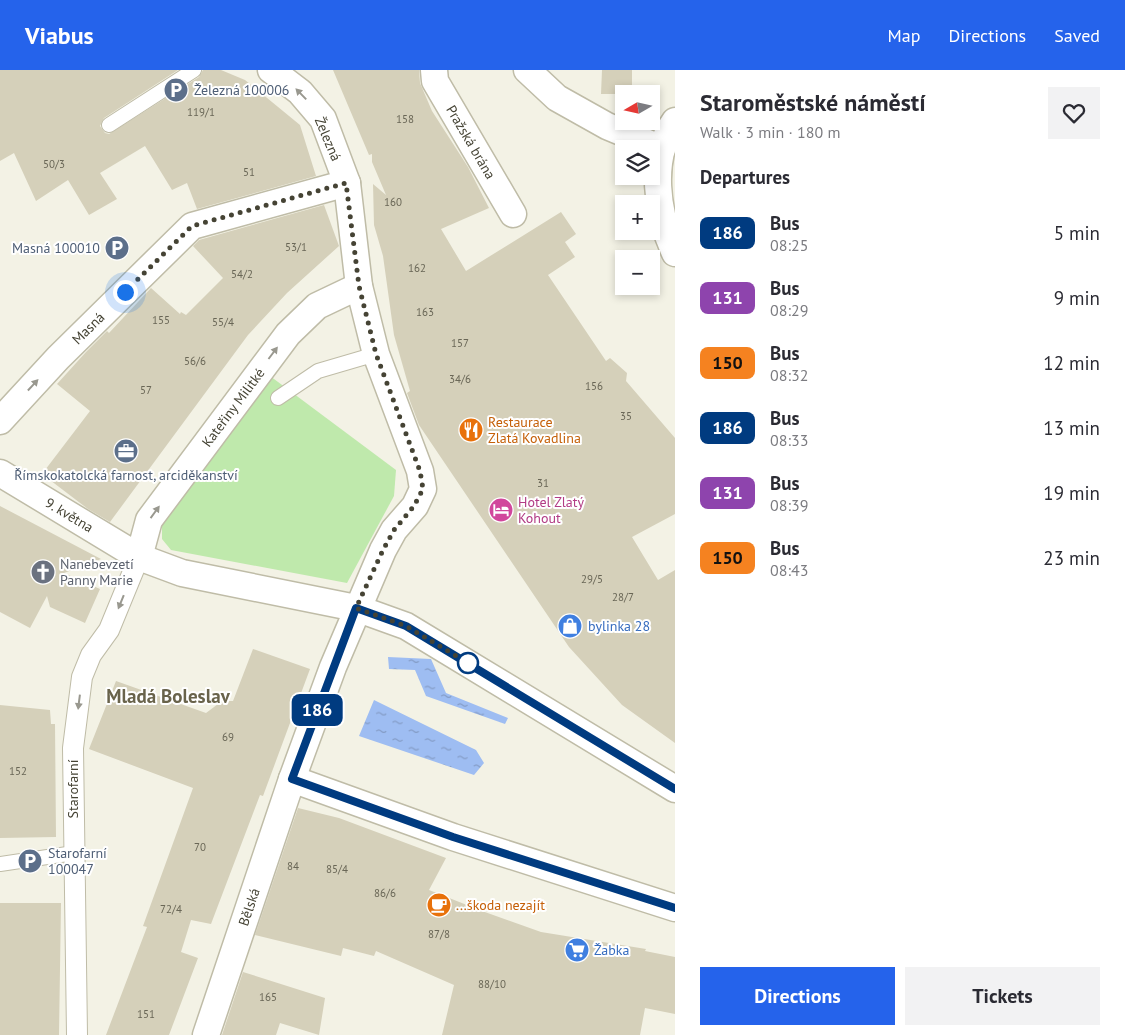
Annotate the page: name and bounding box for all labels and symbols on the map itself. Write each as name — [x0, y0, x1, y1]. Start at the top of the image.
parking icon: Železná 100006 — [163, 77, 189, 103]
place label: Železná 100006 — [194, 81, 289, 99]
north arrow — [615, 85, 660, 130]
one-way arrow — [295, 88, 307, 100]
street label: Pražská brána — [442, 102, 500, 182]
house number: 119/1 — [187, 105, 215, 119]
house number: 158 — [396, 112, 414, 126]
street label: Železná — [311, 114, 345, 164]
house number: 50/3 — [43, 157, 65, 171]
house number: 51 — [243, 165, 255, 179]
house number: 160 — [384, 195, 402, 209]
parking icon: Masná 100010 — [104, 235, 130, 261]
place label: Masná 100010 — [12, 239, 100, 257]
house number: 53/1 — [285, 240, 307, 254]
house number: 162 — [408, 261, 426, 275]
house number: 54/2 — [231, 267, 253, 281]
your location — [113, 280, 138, 305]
house number: 163 — [416, 305, 434, 319]
street label: Masná — [68, 308, 108, 348]
house number: 155 — [152, 313, 170, 327]
house number: 55/4 — [212, 315, 234, 329]
house number: 157 — [451, 336, 469, 350]
one-way arrow — [268, 346, 278, 360]
house number: 56/6 — [184, 354, 206, 368]
street label: Kateřiny Militké — [198, 364, 269, 450]
house number: 34/6 — [449, 372, 471, 386]
one-way arrow — [27, 379, 39, 391]
house number: 156 — [585, 379, 603, 393]
house number: 57 — [140, 383, 152, 397]
house number: 35 — [620, 409, 632, 423]
place label: Restaurace Zlatá Kovadlina — [488, 413, 581, 447]
restaurant icon: Restaurace Zlatá Kovadlina — [458, 417, 484, 443]
office icon: Římskokatolcká farnost, arciděkanství — [113, 438, 139, 464]
place label: Římskokatolcká farnost, arciděkanství — [14, 466, 238, 484]
house number: 31 — [537, 476, 549, 490]
street label: 9. května — [42, 493, 97, 536]
place label: Hotel Zlatý Kohout — [518, 493, 585, 527]
hotel icon: Hotel Zlatý Kohout — [488, 497, 514, 523]
one-way arrow — [150, 506, 161, 519]
place label: Nanebevzetí Panny Marie — [60, 555, 134, 589]
church icon: Nanebevzetí Panny Marie — [30, 559, 56, 585]
house number: 29/5 — [581, 572, 603, 586]
house number: 28/7 — [612, 590, 634, 604]
one-way arrow — [117, 595, 124, 610]
shop icon: bylinka 28 — [557, 613, 583, 639]
place label: bylinka 28 — [588, 617, 650, 635]
unlabelled marker — [457, 652, 479, 674]
district label: Mladá Boleslav — [106, 684, 231, 708]
one-way arrow — [75, 694, 83, 710]
line badge: 186 — [288, 694, 346, 726]
house number: 69 — [222, 730, 234, 744]
street label: Starofarní — [64, 759, 82, 818]
house number: 152 — [9, 764, 27, 778]
house number: 70 — [194, 840, 206, 854]
place label: Starofarní 100047 — [48, 844, 107, 878]
parking icon: Starofarní 100047 — [17, 848, 43, 874]
house number: 84 — [287, 859, 299, 873]
house number: 85/4 — [326, 862, 348, 876]
street label: Bělská — [234, 886, 264, 928]
house number: 86/6 — [374, 886, 396, 900]
cafe icon: ...škoda nezajít — [426, 892, 452, 918]
place label: ...škoda nezajít — [456, 896, 545, 914]
house number: 72/4 — [160, 902, 182, 916]
house number: 87/8 — [428, 927, 450, 941]
supermarket icon: Žabka — [564, 937, 590, 963]
place label: Žabka — [594, 941, 630, 959]
house number: 88/10 — [478, 977, 506, 991]
house number: 165 — [259, 990, 277, 1004]
house number: 151 — [137, 1007, 155, 1021]

